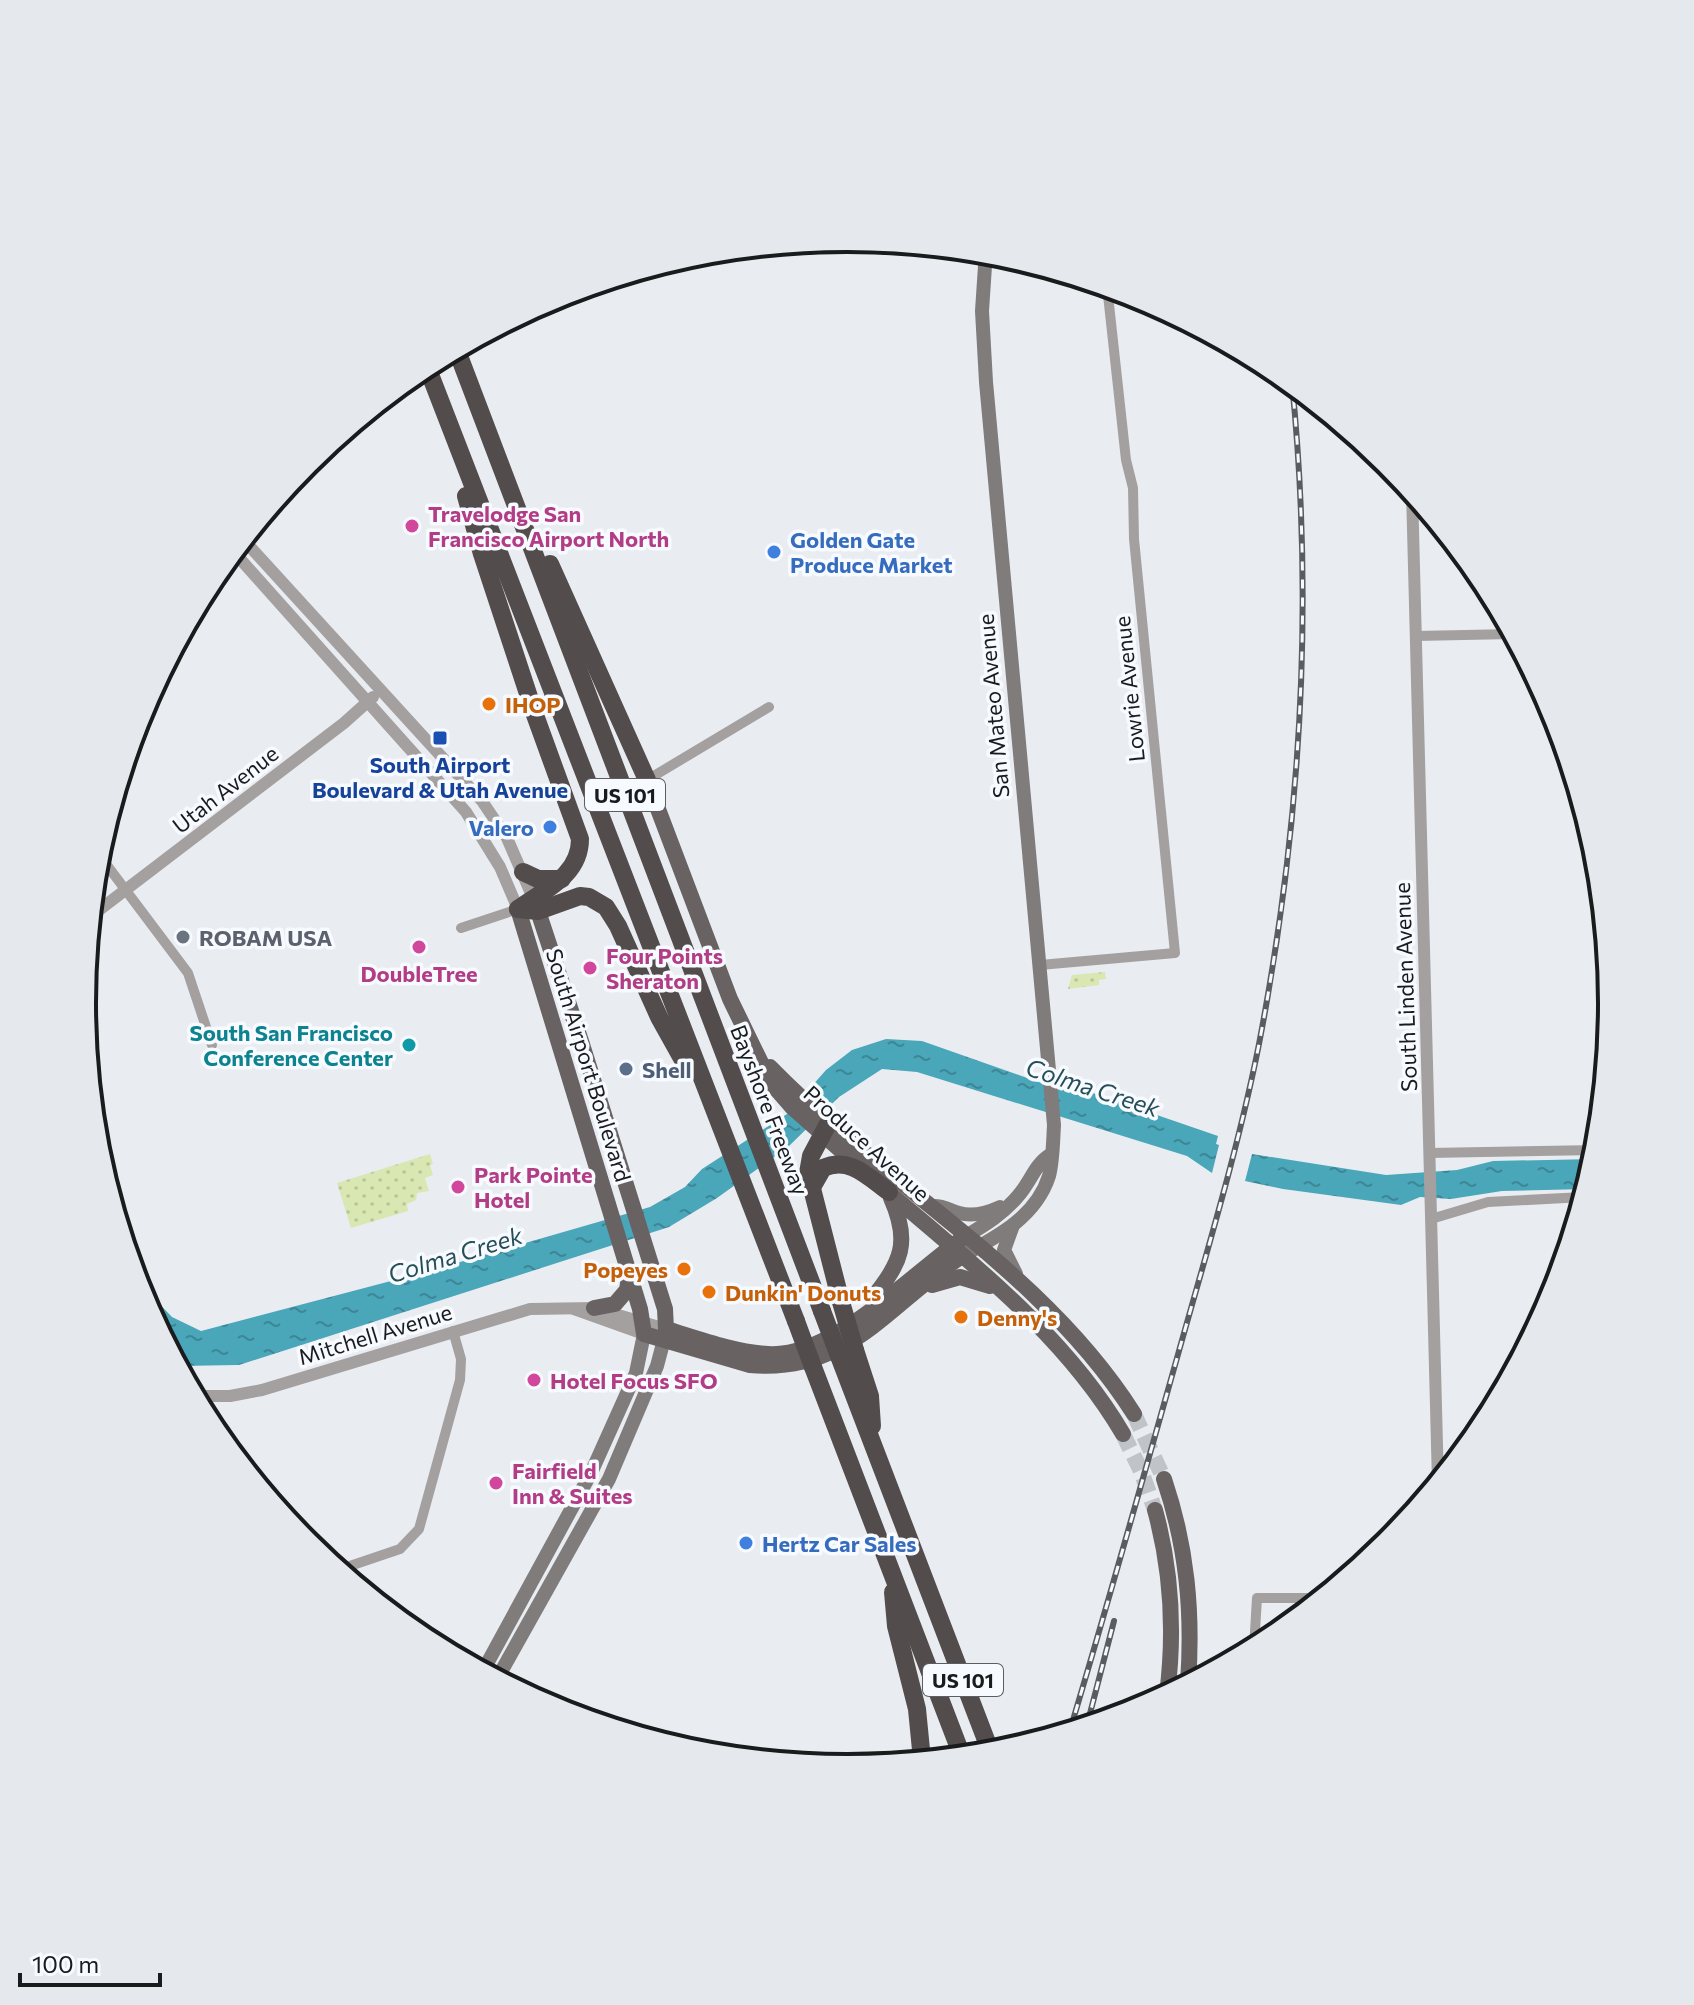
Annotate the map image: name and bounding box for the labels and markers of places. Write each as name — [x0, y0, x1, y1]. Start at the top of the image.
place label: Travelodge San Francisco Airport North — [428, 500, 669, 552]
marker: Travelodge San Francisco Airport North — [403, 517, 421, 535]
place label: Golden Gate Produce Market — [790, 526, 953, 578]
marker: Golden Gate Produce Market — [765, 543, 783, 561]
place label: IHOP — [505, 691, 561, 718]
marker: IHOP — [480, 695, 498, 713]
marker: South Airport Boulevard & Utah Avenue — [431, 729, 449, 747]
place label: South Airport Boulevard & Utah Avenue — [312, 751, 568, 803]
place label: Valero — [469, 814, 534, 841]
marker: Valero — [541, 818, 559, 836]
place label: ROBAM USA — [199, 924, 332, 951]
marker: ROBAM USA — [174, 928, 192, 946]
marker: DoubleTree — [410, 938, 428, 956]
place label: Four Points Sheraton — [606, 942, 723, 994]
marker: Four Points Sheraton — [581, 959, 599, 977]
place label: DoubleTree — [360, 960, 478, 987]
place label: South San Francisco Conference Center — [190, 1019, 393, 1071]
marker: South San Francisco Conference Center — [400, 1036, 418, 1054]
place label: Shell — [642, 1056, 692, 1083]
marker: Shell — [617, 1060, 635, 1078]
place label: Park Pointe Hotel — [474, 1161, 593, 1213]
marker: Park Pointe Hotel — [449, 1178, 467, 1196]
place label: Popeyes — [583, 1256, 668, 1283]
marker: Popeyes — [675, 1260, 693, 1278]
place label: Dunkin' Donuts — [725, 1279, 881, 1306]
marker: Dunkin' Donuts — [700, 1283, 718, 1301]
place label: Denny's — [977, 1304, 1057, 1331]
marker: Denny's — [952, 1308, 970, 1326]
place label: Hotel Focus SFO — [550, 1367, 718, 1394]
marker: Hotel Focus SFO — [525, 1371, 543, 1389]
place label: Fairfield Inn & Suites — [512, 1457, 633, 1509]
marker: Fairfield Inn & Suites — [487, 1474, 505, 1492]
place label: Hertz Car Sales — [762, 1530, 917, 1557]
marker: Hertz Car Sales — [737, 1534, 755, 1552]

